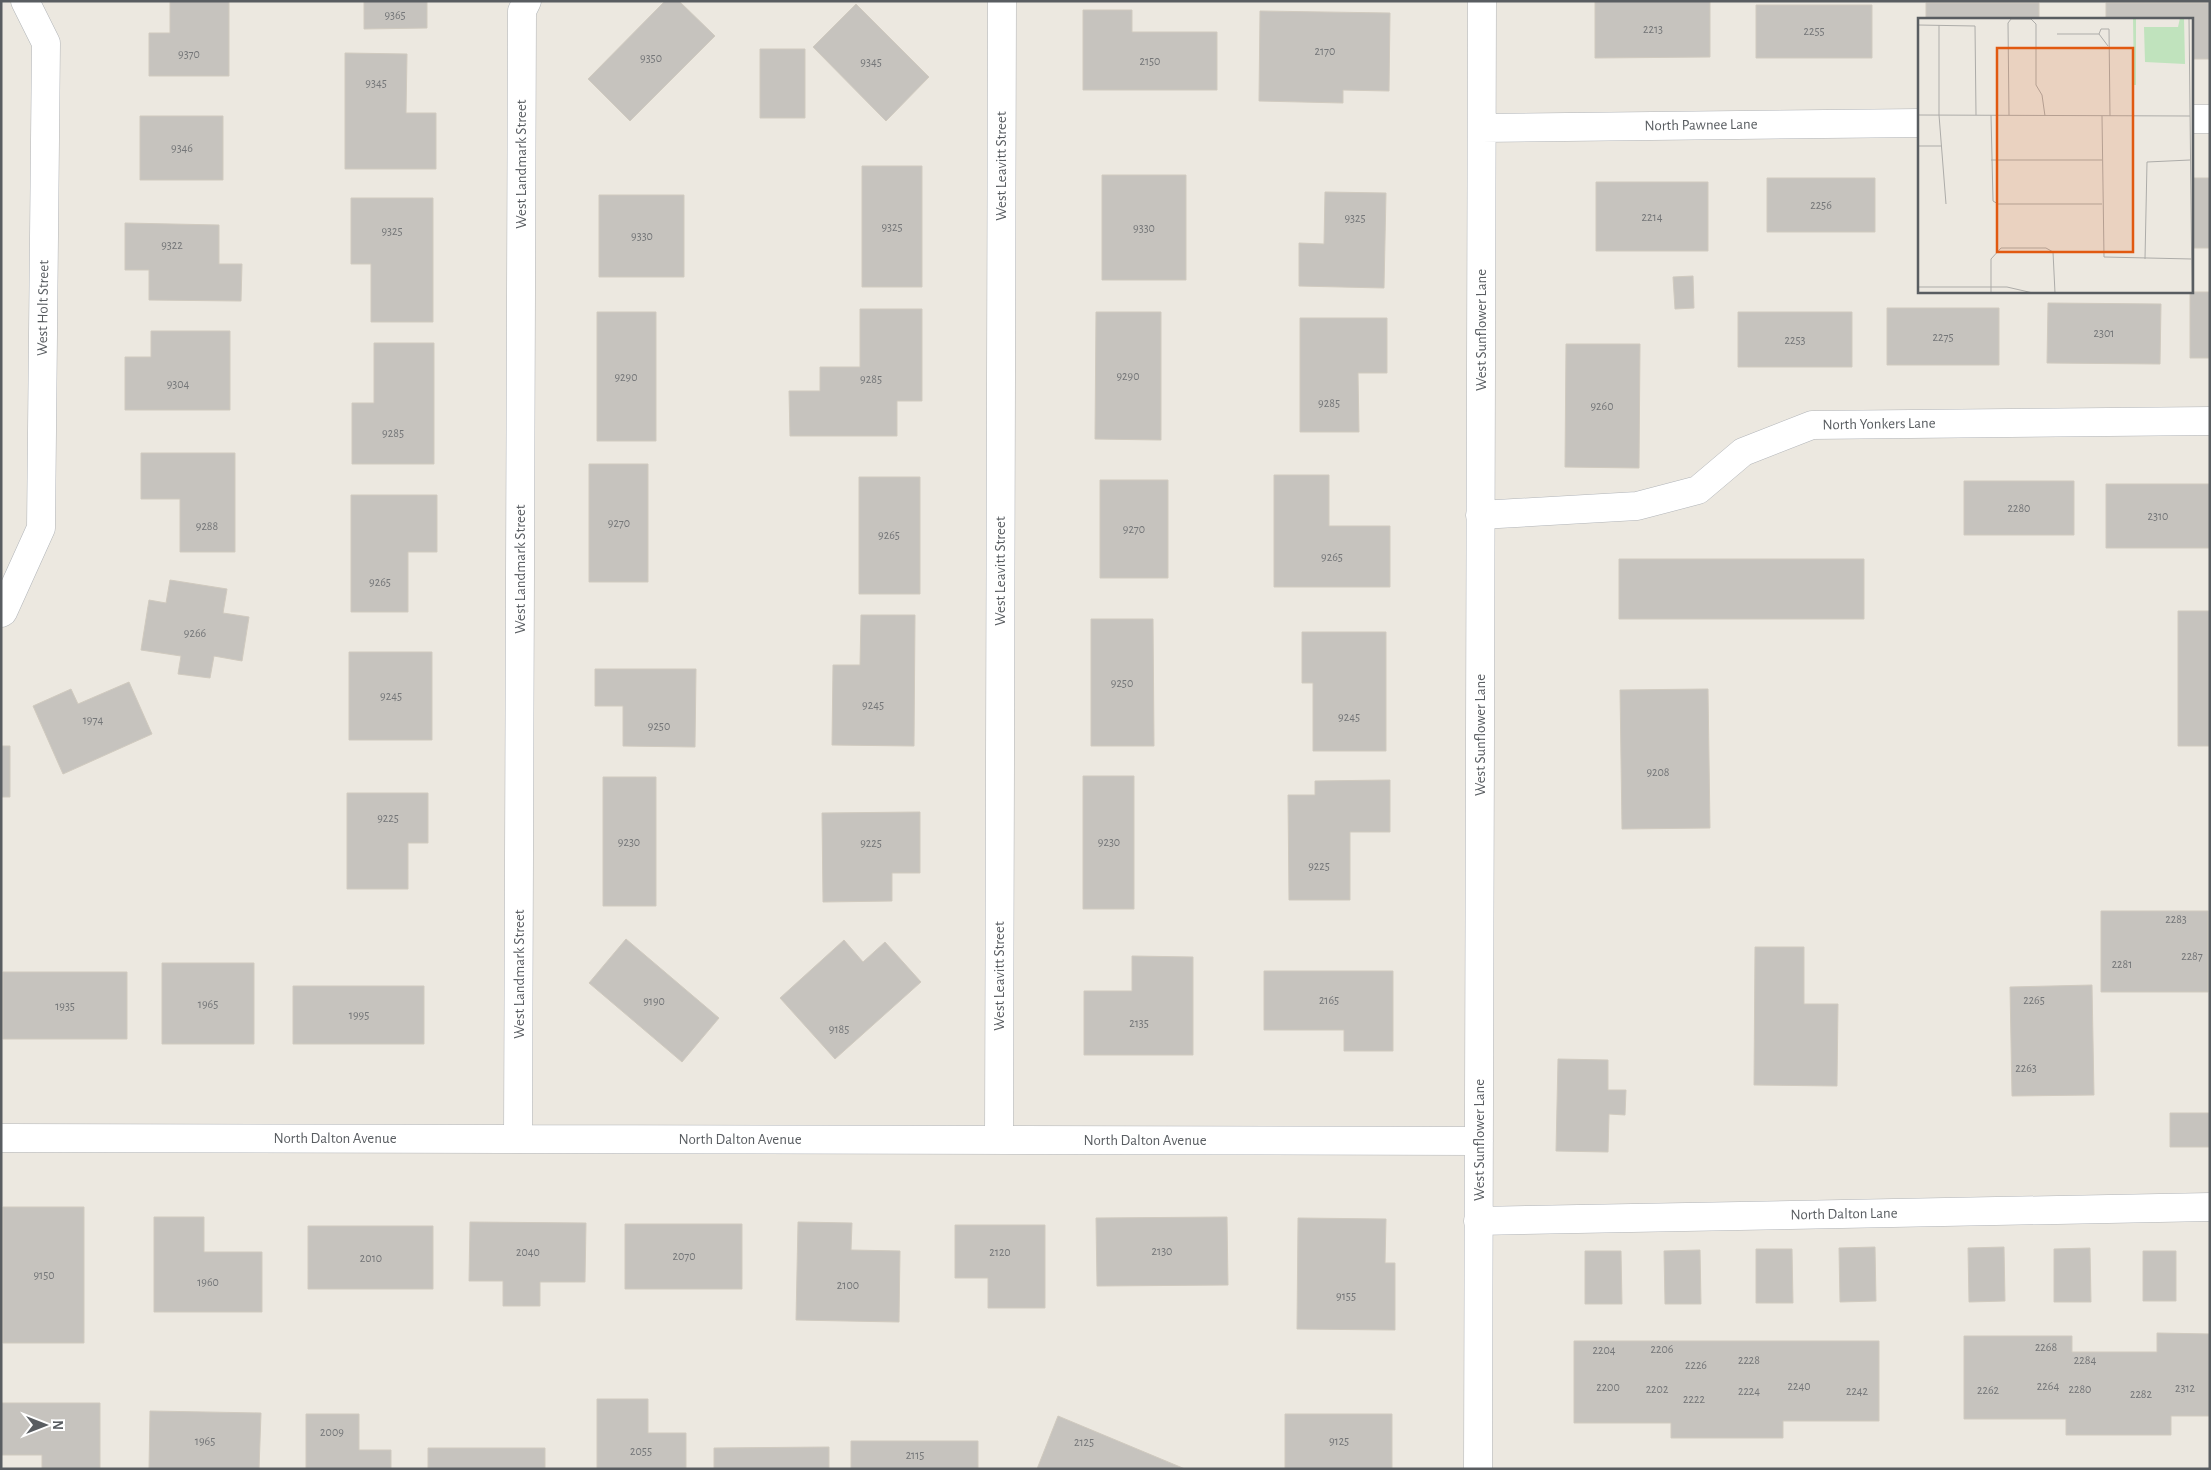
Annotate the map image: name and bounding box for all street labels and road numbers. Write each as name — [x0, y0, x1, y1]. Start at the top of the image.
street label: West Landmark Street — [514, 99, 529, 229]
street label: West Leavitt Street — [994, 111, 1009, 221]
street label: North Pawnee Lane — [1644, 117, 1758, 133]
street label: West Holt Street — [35, 260, 51, 356]
street label: West Sunflower Lane — [1474, 269, 1489, 391]
street label: North Yonkers Lane — [1822, 416, 1936, 432]
street label: West Landmark Street — [513, 504, 528, 634]
street label: West Leavitt Street — [993, 516, 1008, 626]
street label: West Sunflower Lane — [1473, 674, 1488, 796]
street label: West Landmark Street — [512, 909, 527, 1039]
street label: West Leavitt Street — [992, 921, 1007, 1031]
street label: West Sunflower Lane — [1472, 1079, 1487, 1201]
street label: North Dalton Avenue — [273, 1131, 397, 1146]
street label: North Dalton Avenue — [678, 1132, 802, 1147]
street label: North Dalton Avenue — [1083, 1133, 1207, 1148]
street label: North Dalton Lane — [1790, 1206, 1898, 1222]

